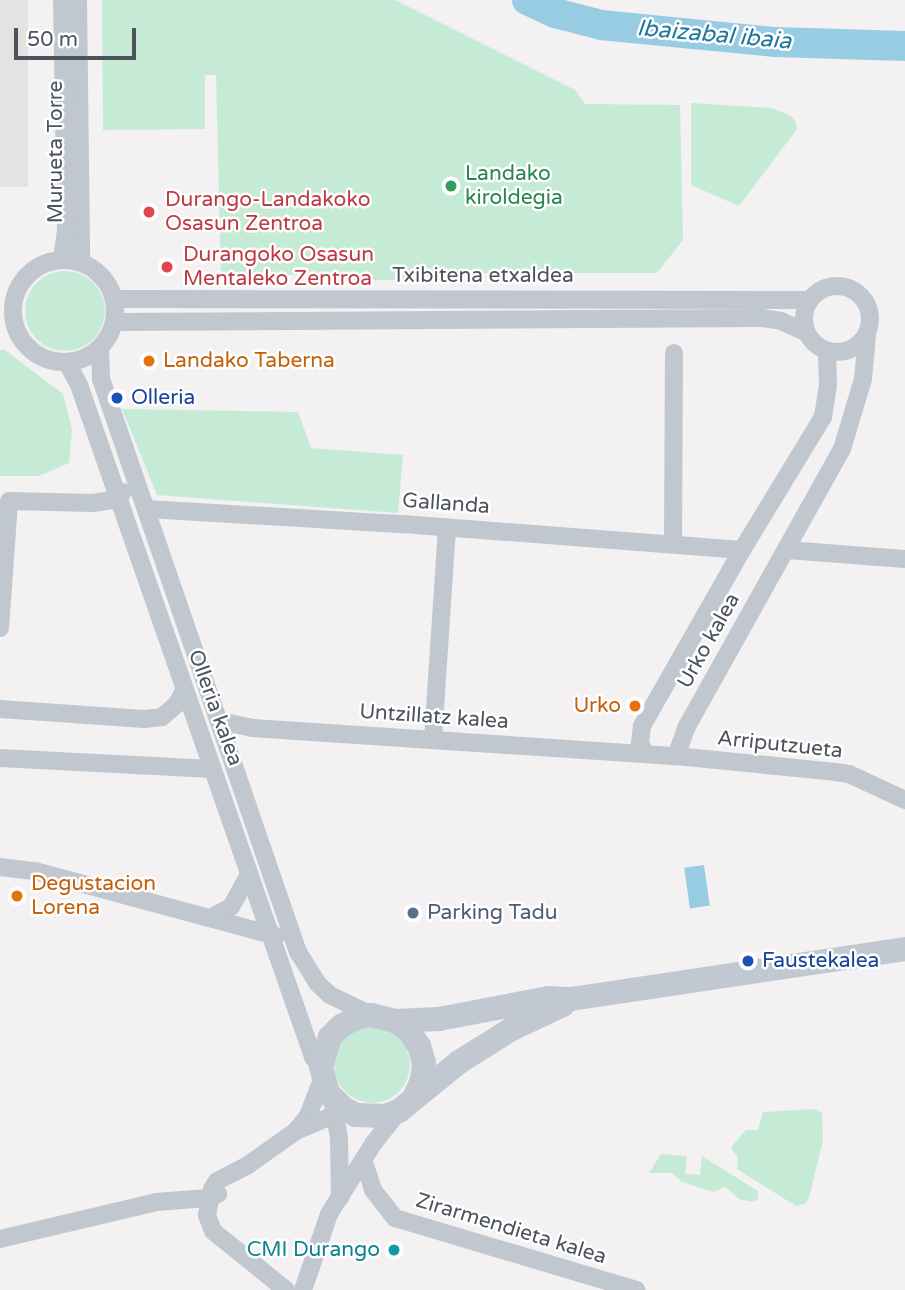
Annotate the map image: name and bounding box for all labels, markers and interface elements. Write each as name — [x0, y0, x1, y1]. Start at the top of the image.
scale bar — [18, 14, 140, 58]
water label: Ibaizabal ibaia — [636, 15, 792, 55]
text: 50 m — [27, 27, 78, 52]
street label: Murueta Torre — [43, 81, 69, 223]
place label: Landako kiroldegia — [465, 161, 563, 211]
marker: Landako kiroldegia — [443, 178, 459, 194]
place label: Durango-Landakoko Osasun Zentroa — [165, 187, 370, 237]
marker: Durango-Landakoko Osasun Zentroa — [139, 202, 159, 222]
place label: Durangoko Osasun Mentaleko Zentroa — [183, 242, 374, 292]
marker: Durangoko Osasun Mentaleko Zentroa — [157, 257, 177, 277]
street label: Txibitena etxaldea — [392, 263, 574, 289]
place label: Landako Taberna — [163, 348, 335, 374]
marker: Landako Taberna — [141, 353, 157, 369]
place label: Olleria — [131, 385, 195, 411]
marker: Olleria — [109, 390, 125, 406]
street label: Gallanda — [401, 488, 491, 520]
street label: Urko kalea — [673, 589, 745, 693]
street label: Olleria kalea — [182, 647, 248, 769]
place label: Urko — [573, 693, 621, 719]
marker: Urko — [627, 698, 643, 714]
street label: Untzillatz kalea — [358, 699, 510, 735]
street label: Arriputzueta — [716, 726, 844, 764]
place label: Degustacion Lorena — [31, 871, 156, 921]
marker: Degustacion Lorena — [9, 888, 25, 904]
place label: Parking Tadu — [427, 900, 558, 926]
marker: Parking Tadu — [405, 905, 421, 921]
place label: Faustekalea — [762, 948, 879, 974]
marker: Faustekalea — [740, 953, 756, 969]
street label: Zirarmendieta kalea — [413, 1188, 609, 1270]
place label: CMI Durango — [247, 1237, 380, 1263]
marker: CMI Durango — [386, 1242, 402, 1258]

